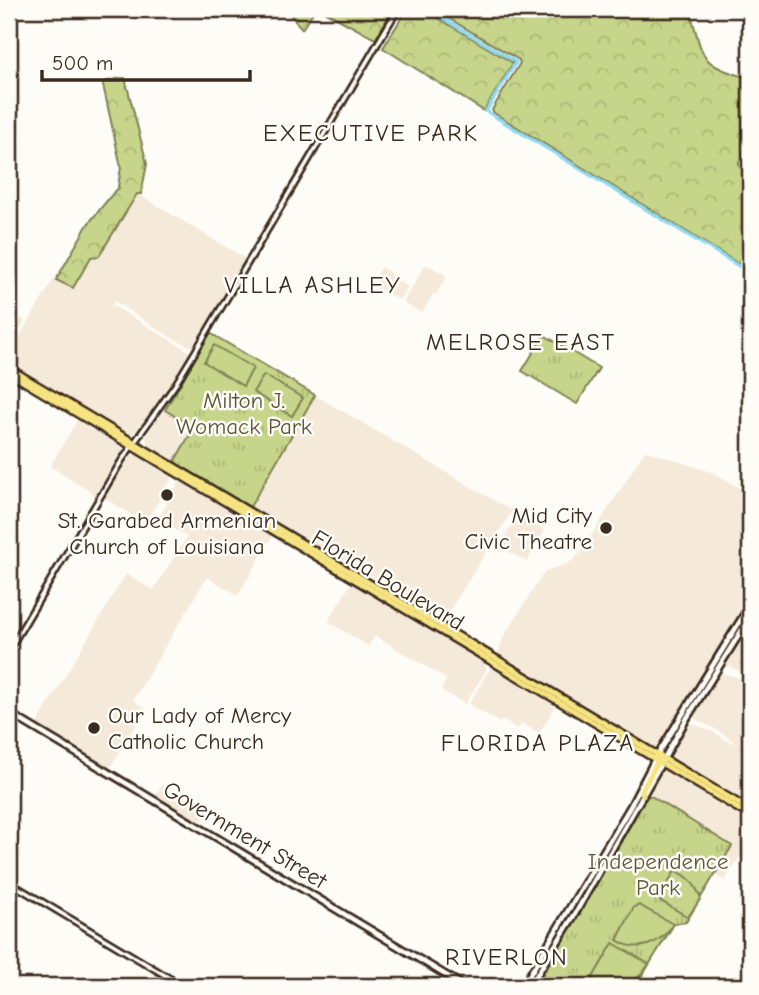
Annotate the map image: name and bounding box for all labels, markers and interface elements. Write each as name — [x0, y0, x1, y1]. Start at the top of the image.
scale bar — [42, 38, 250, 82]
text: 500 m — [52, 51, 113, 75]
district label: EXECUTIVE PARK — [263, 119, 479, 147]
district label: VILLA ASHLEY — [224, 271, 402, 299]
district label: MELROSE EAST — [426, 328, 616, 356]
park label: Milton J. Womack Park — [176, 387, 312, 440]
marker: St. Garabed Armenian Church of Louisiana — [159, 487, 175, 503]
place label: Mid City Civic Theatre — [465, 502, 593, 555]
place label: St. Garabed Armenian Church of Louisiana — [58, 507, 276, 560]
marker: Mid City Civic Theatre — [598, 520, 614, 536]
street label: Florida Boulevard — [307, 524, 469, 636]
place label: Our Lady of Mercy Catholic Church — [108, 702, 292, 755]
marker: Our Lady of Mercy Catholic Church — [86, 720, 102, 736]
district label: FLORIDA PLAZA — [441, 729, 635, 757]
street label: Government Street — [158, 776, 333, 895]
park label: Independence Park — [588, 848, 728, 901]
district label: RIVERLON — [445, 943, 569, 971]

